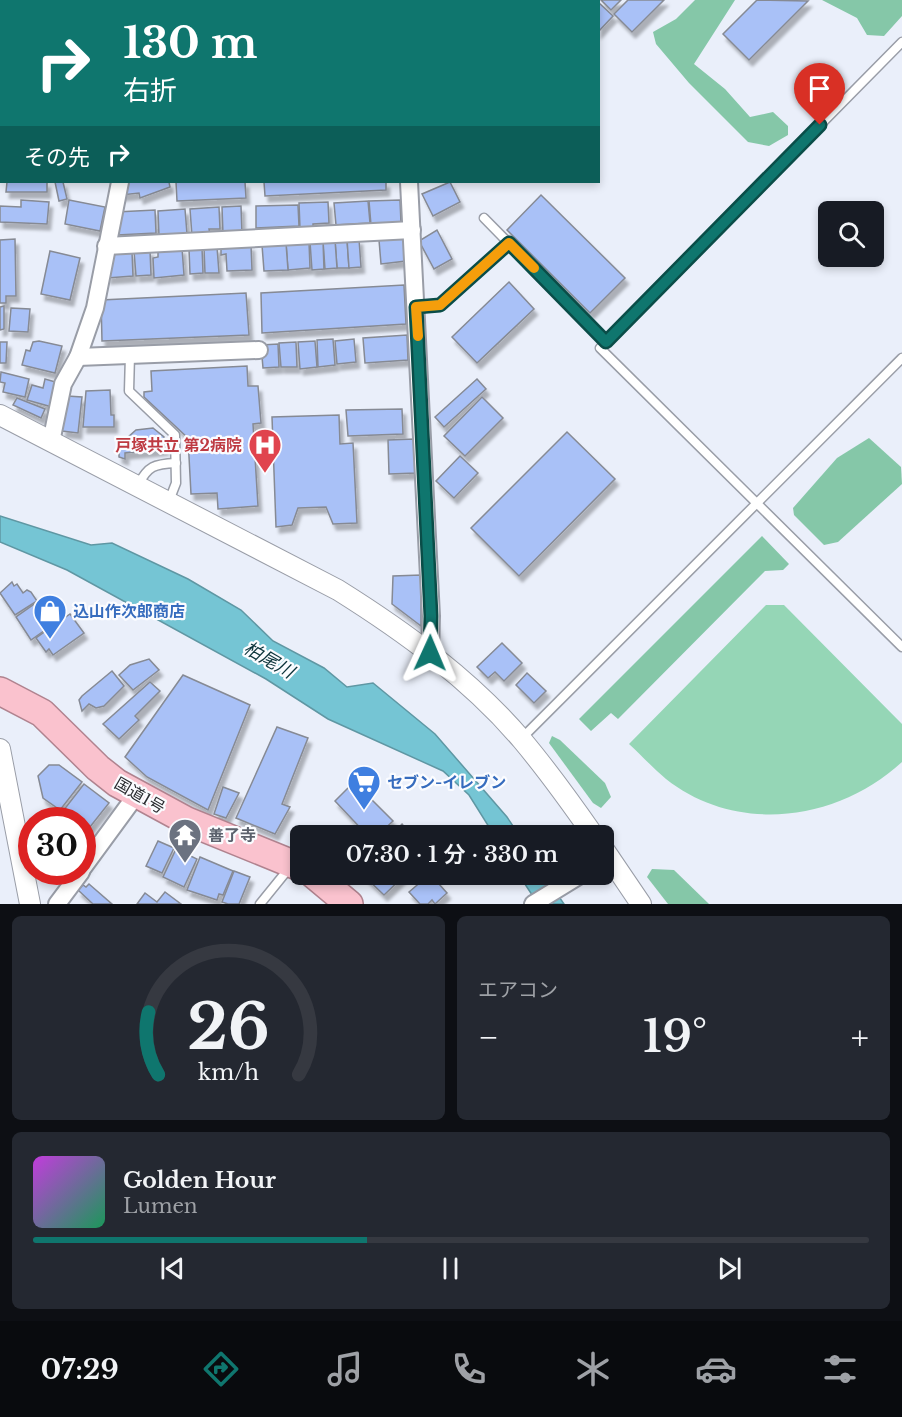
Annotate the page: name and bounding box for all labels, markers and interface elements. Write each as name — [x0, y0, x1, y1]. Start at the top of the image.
text: 130 m — [123, 17, 257, 69]
icon: right — [24, 24, 102, 102]
pin — [794, 63, 845, 125]
icon: arrive — [803, 72, 836, 105]
text: 右折 — [123, 74, 177, 107]
icon: right — [102, 138, 135, 171]
text: その先 — [24, 144, 90, 171]
map controls — [818, 201, 884, 267]
button: search — [818, 201, 884, 267]
hospital icon: 戸塚共立 第2病院 — [247, 427, 283, 474]
place label: 戸塚共立 第2病院 — [115, 435, 242, 455]
shop icon: 込山作次郎商店 — [32, 593, 68, 640]
place label: 込山作次郎商店 — [73, 601, 185, 621]
position arrow — [398, 621, 462, 685]
water label: 柏尾川 — [240, 637, 300, 684]
supermarket icon: セブン-イレブン — [346, 764, 382, 811]
place label: セブン-イレブン — [387, 772, 506, 792]
street label: 国道1号 — [111, 773, 169, 817]
speed limit sign: 30 — [18, 807, 96, 885]
temple icon: 善了寺 — [167, 817, 203, 864]
place label: 善了寺 — [208, 825, 256, 845]
text: 07:30 · 1 分 · 330 m — [346, 841, 558, 868]
text: エアコン — [478, 978, 558, 1002]
text: 26 — [187, 988, 270, 1066]
text: 19° — [642, 1008, 707, 1064]
text: − — [478, 1017, 499, 1058]
text: + — [851, 1017, 869, 1058]
text: km/h — [198, 1059, 259, 1086]
text: Golden Hour — [123, 1167, 276, 1194]
text: Lumen — [123, 1194, 198, 1218]
icon: previous — [156, 1252, 189, 1285]
icon: pause — [434, 1252, 467, 1285]
icon: next — [713, 1252, 746, 1285]
icon: directions — [200, 1348, 242, 1390]
icon: music — [324, 1348, 366, 1390]
icon: phone — [448, 1348, 490, 1390]
icon: climate — [572, 1348, 614, 1390]
icon: car — [695, 1348, 737, 1390]
icon: filters — [819, 1348, 861, 1390]
text: 07:29 — [41, 1353, 119, 1386]

